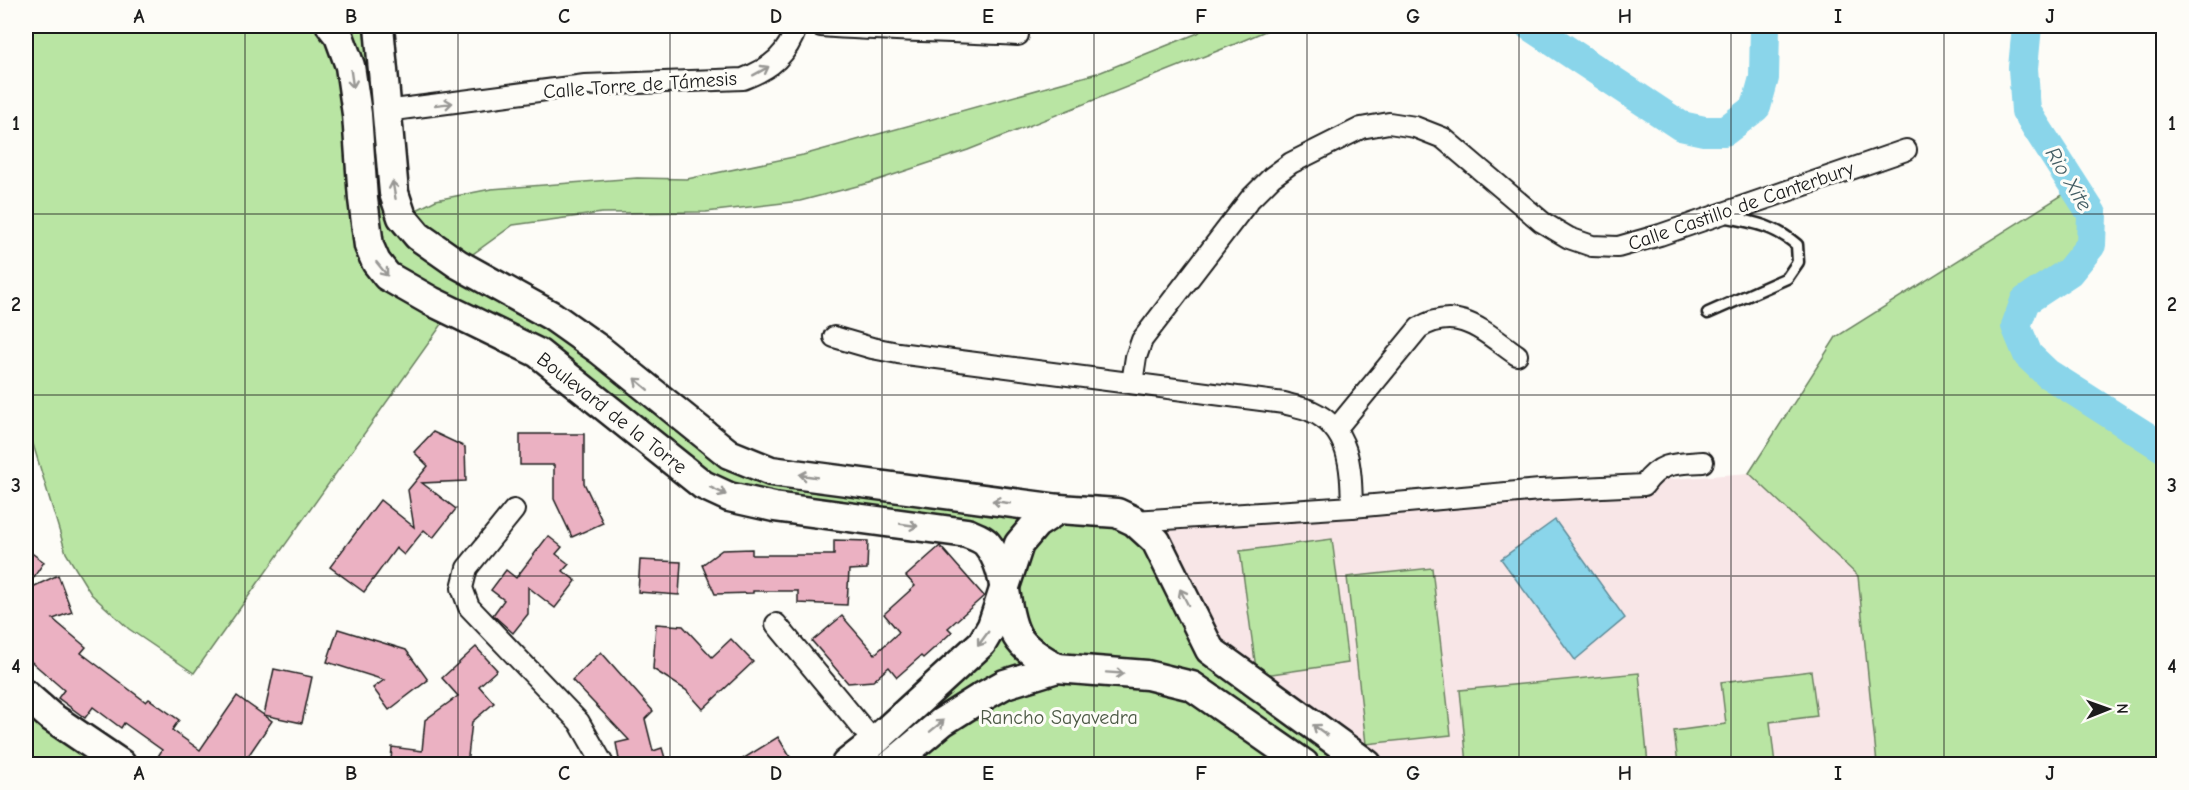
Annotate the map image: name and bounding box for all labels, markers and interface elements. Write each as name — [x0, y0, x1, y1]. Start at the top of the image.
text: A — [133, 5, 145, 28]
text: B — [345, 5, 357, 28]
text: C — [558, 5, 570, 28]
text: D — [770, 5, 782, 28]
text: E — [982, 5, 994, 28]
text: F — [1195, 5, 1207, 28]
text: G — [1406, 5, 1420, 28]
text: H — [1618, 5, 1632, 28]
text: I — [1834, 5, 1842, 28]
text: J — [2045, 5, 2055, 28]
one-way arrow — [752, 65, 770, 76]
street label: Calle Torre de Támesis — [542, 67, 738, 103]
one-way arrow — [347, 69, 358, 88]
one-way arrow — [434, 98, 453, 109]
text: 1 — [12, 112, 20, 135]
text: 1 — [2168, 112, 2176, 135]
water label: Rio Xite — [2041, 143, 2098, 216]
street label: Calle Castillo de Canterbury — [1625, 157, 1857, 255]
one-way arrow — [388, 181, 399, 200]
one-way arrow — [376, 261, 389, 277]
text: 2 — [11, 293, 21, 316]
text: 2 — [2167, 293, 2177, 316]
street label: Boulevard de la Torre — [532, 347, 692, 479]
one-way arrow — [633, 377, 649, 390]
one-way arrow — [798, 470, 818, 481]
text: 3 — [11, 474, 21, 497]
text: 3 — [2167, 474, 2177, 497]
one-way arrow — [708, 486, 726, 498]
one-way arrow — [992, 496, 1011, 507]
one-way arrow — [899, 520, 918, 531]
one-way arrow — [1177, 588, 1189, 606]
one-way arrow — [977, 631, 989, 647]
text: 4 — [11, 655, 21, 678]
text: 4 — [2167, 655, 2177, 678]
one-way arrow — [1105, 667, 1124, 678]
north arrow — [2078, 679, 2138, 739]
text: N — [2113, 703, 2131, 714]
park label: Rancho Sayavedra — [980, 706, 1138, 729]
one-way arrow — [928, 720, 944, 733]
one-way arrow — [1312, 724, 1328, 736]
text: A — [133, 762, 145, 785]
text: B — [345, 762, 357, 785]
text: C — [558, 762, 570, 785]
text: D — [770, 762, 782, 785]
text: E — [982, 762, 994, 785]
text: F — [1195, 762, 1207, 785]
text: G — [1406, 762, 1420, 785]
text: H — [1618, 762, 1632, 785]
text: I — [1834, 762, 1842, 785]
text: J — [2045, 762, 2055, 785]

